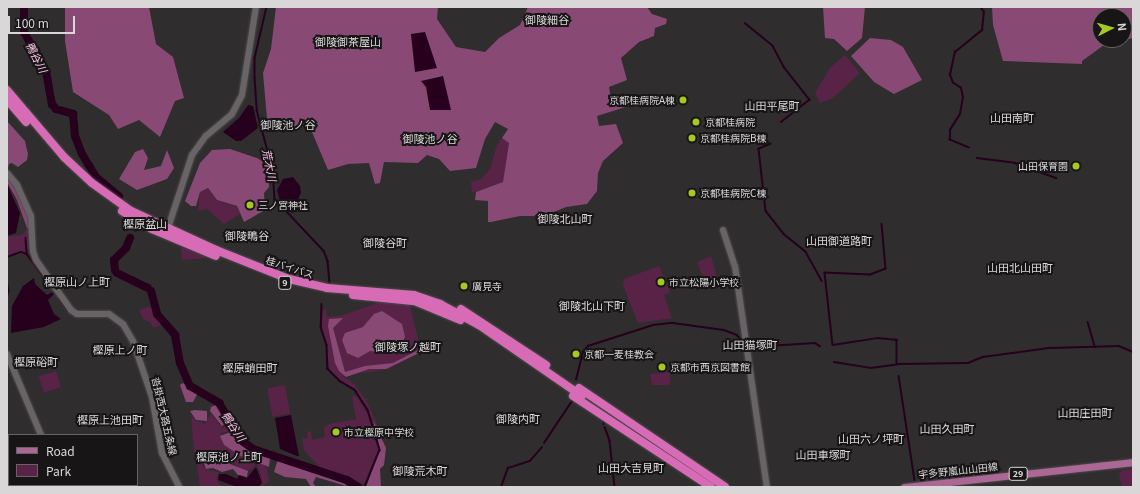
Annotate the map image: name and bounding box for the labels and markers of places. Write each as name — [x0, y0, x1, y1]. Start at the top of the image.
place label: 京都桂病院A棟 — [609, 94, 675, 106]
marker: 京都桂病院A棟 — [678, 95, 688, 105]
marker: 京都桂病院 — [690, 116, 702, 128]
place label: 京都桂病院 — [705, 116, 755, 128]
place label: 京都桂病院B棟 — [700, 132, 767, 144]
marker: 京都桂病院B棟 — [687, 133, 697, 143]
place label: 山田保育園 — [1018, 160, 1068, 172]
marker: 山田保育園 — [1071, 161, 1081, 171]
place label: 京都桂病院C棟 — [700, 187, 766, 199]
marker: 京都桂病院C棟 — [687, 188, 697, 198]
place label: 三ノ宮神社 — [258, 199, 308, 211]
marker: 三ノ宮神社 — [245, 200, 255, 210]
place label: 市立松陽小学校 — [669, 276, 739, 288]
marker: 市立松陽小学校 — [656, 277, 666, 287]
place label: 廣見寺 — [472, 280, 502, 292]
marker: 廣見寺 — [459, 281, 469, 291]
place label: 京都一麦桂教会 — [584, 348, 654, 360]
marker: 京都一麦桂教会 — [571, 349, 581, 359]
place label: 京都市西京図書館 — [670, 361, 750, 373]
marker: 京都市西京図書館 — [657, 362, 667, 372]
place label: 市立樫原中学校 — [344, 426, 414, 438]
marker: 市立樫原中学校 — [331, 427, 341, 437]

